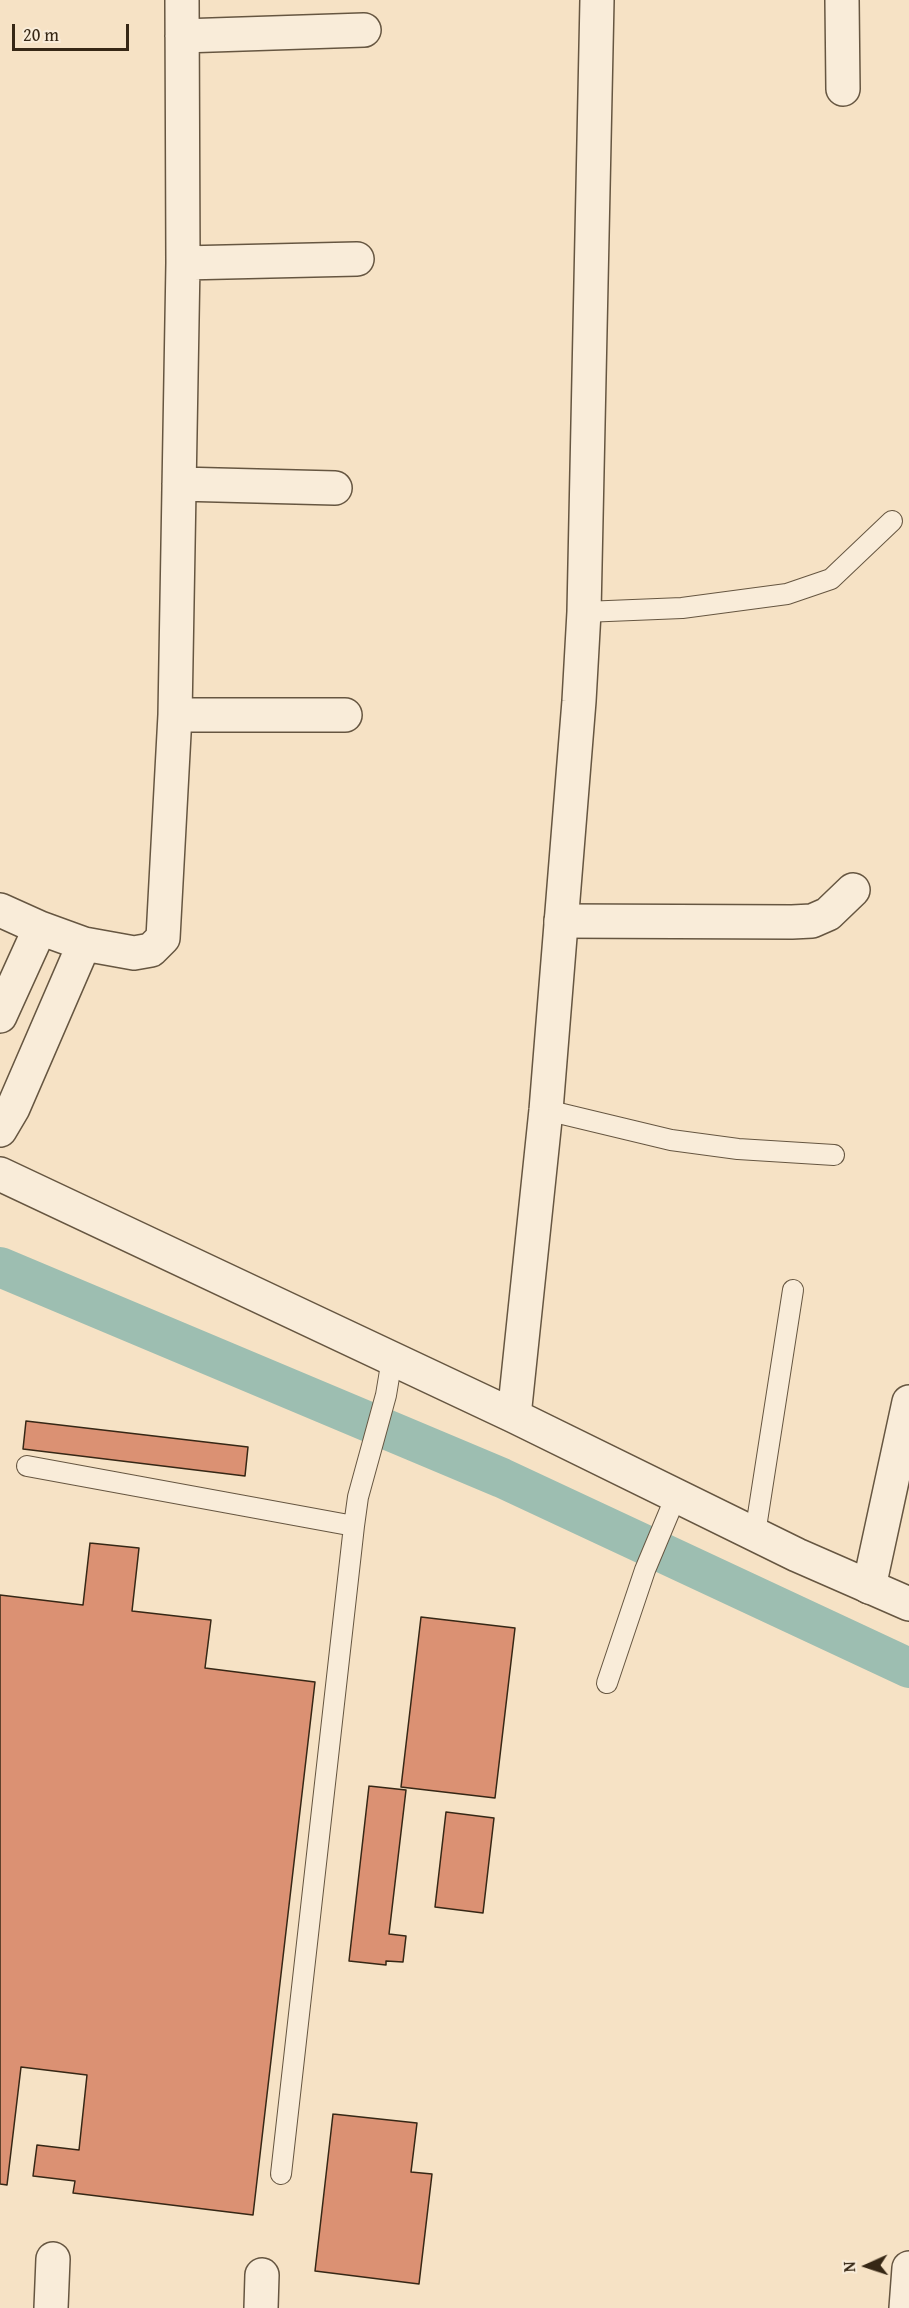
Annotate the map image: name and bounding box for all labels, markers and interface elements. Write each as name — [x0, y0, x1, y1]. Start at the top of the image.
scale bar — [15, 12, 132, 50]
text: 20 m — [23, 21, 59, 48]
north arrow — [837, 2236, 897, 2296]
text: N — [837, 2261, 861, 2273]

